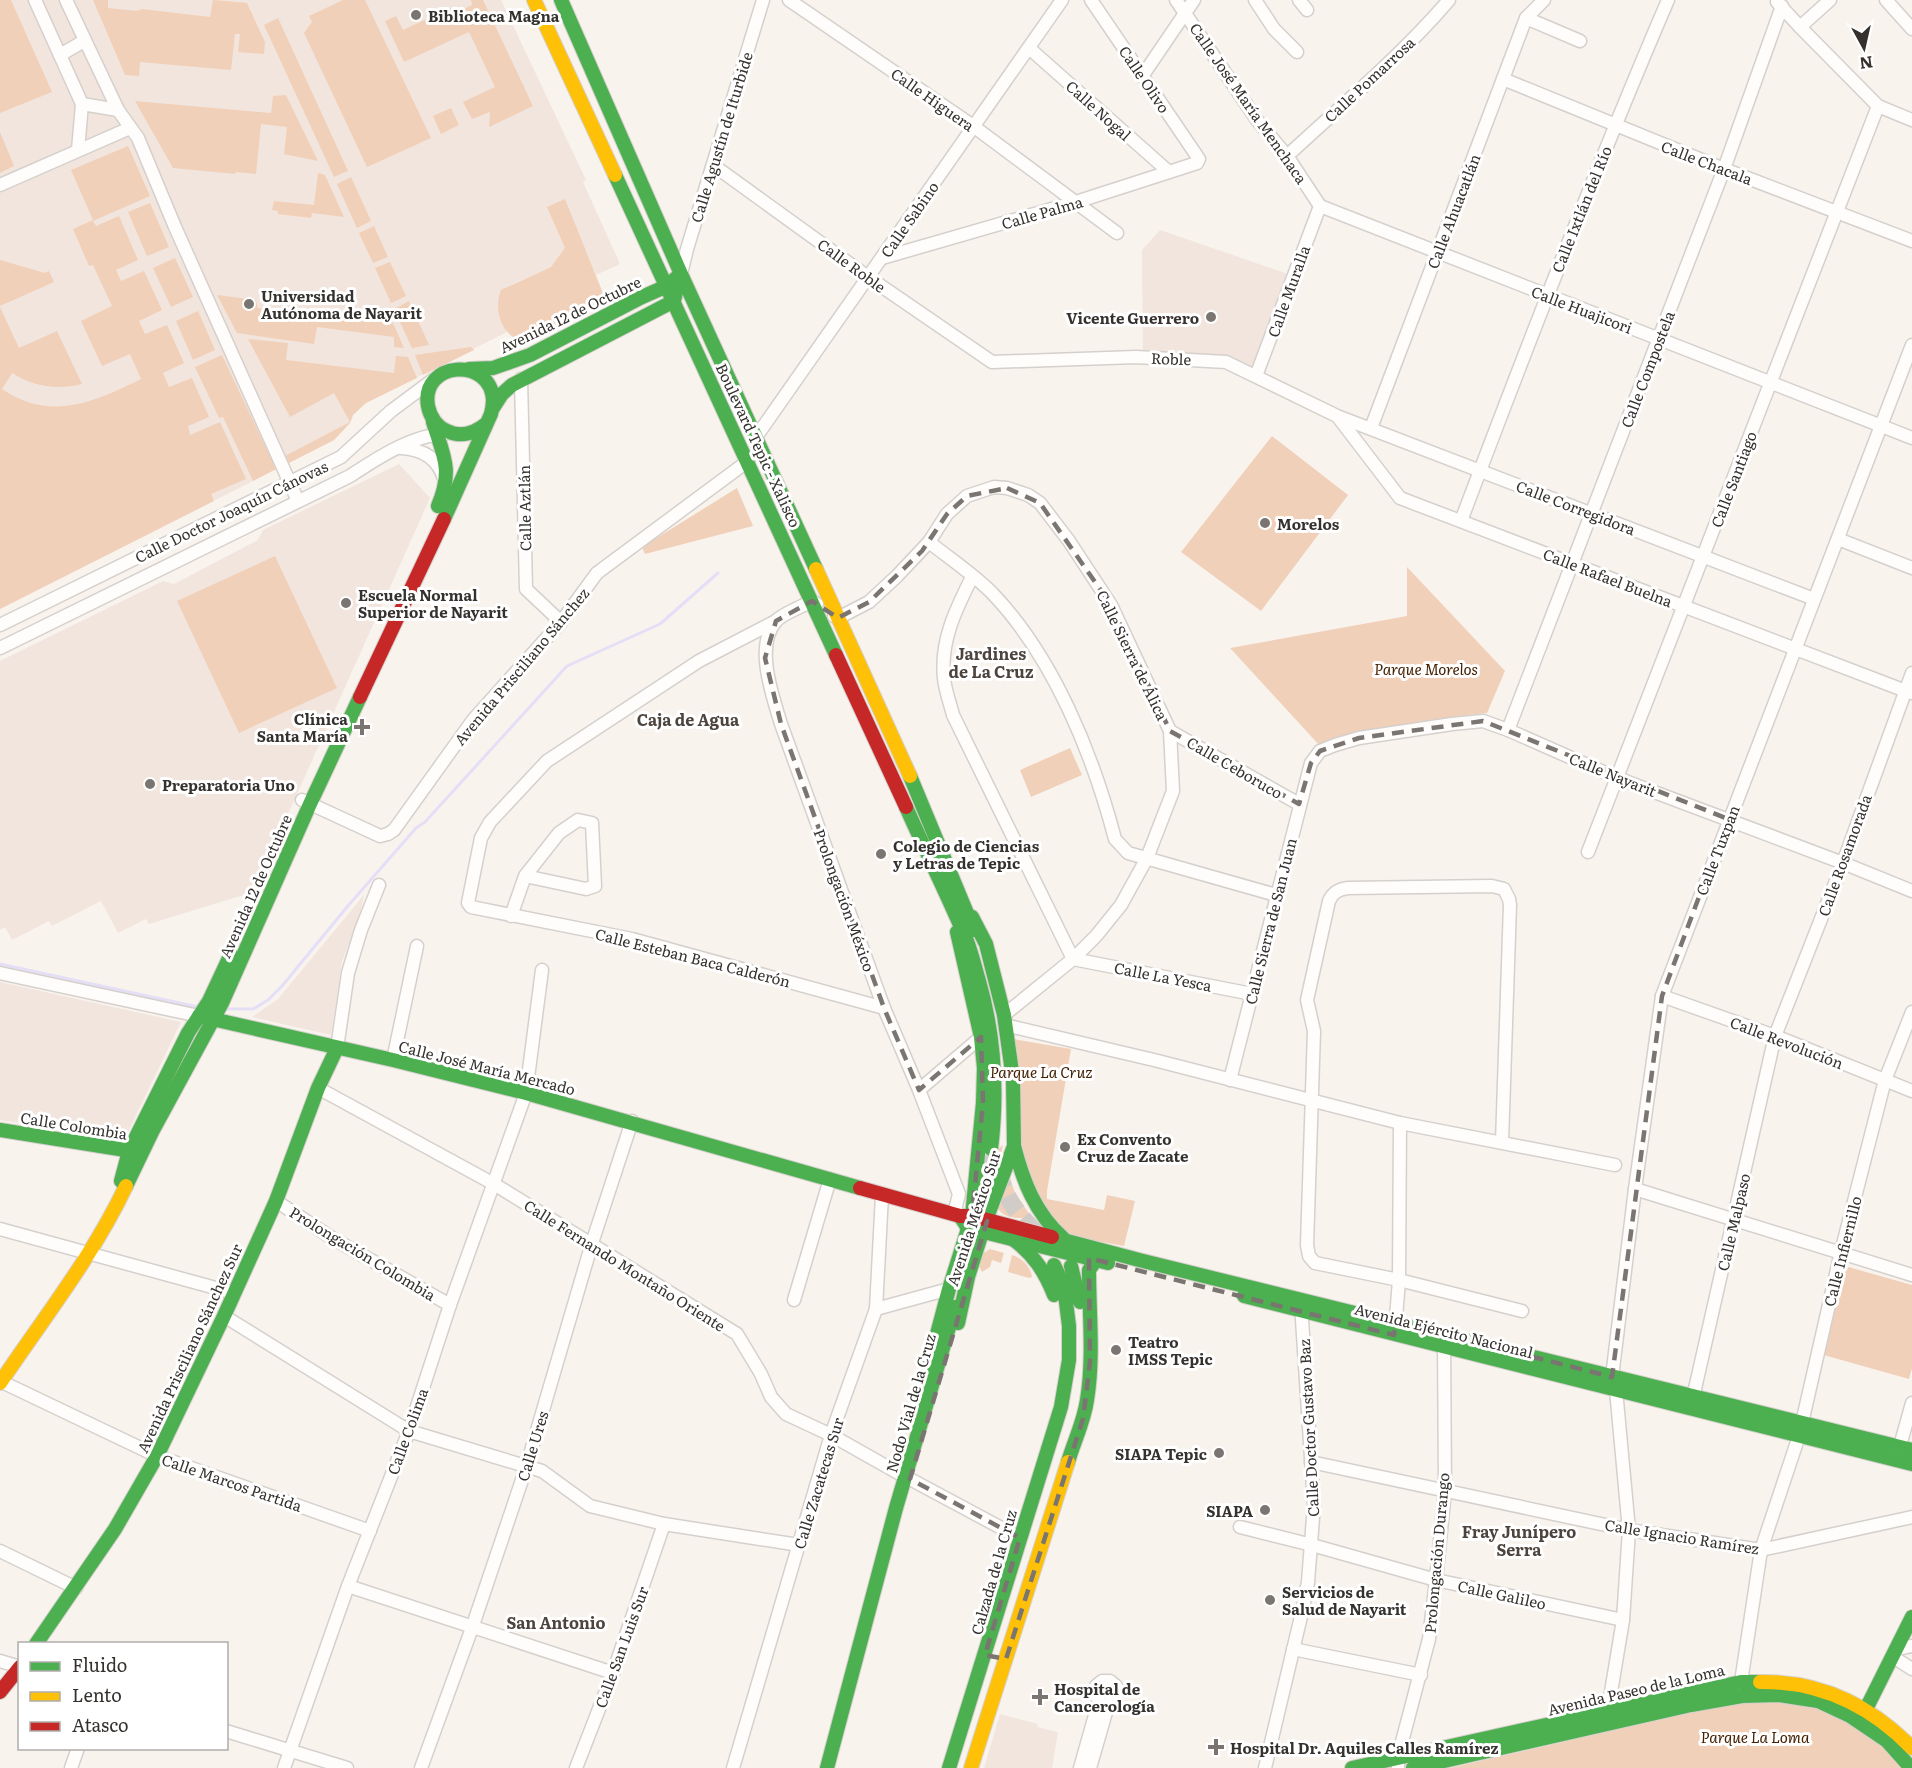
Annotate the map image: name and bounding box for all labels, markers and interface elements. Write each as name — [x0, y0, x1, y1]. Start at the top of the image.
place label: Biblioteca Magna — [428, 4, 560, 27]
marker: Biblioteca Magna — [409, 8, 423, 22]
street label: Calle José María Menchaca — [1185, 18, 1314, 189]
north arrow — [1834, 18, 1894, 78]
street label: Calle Pomarrosa — [1318, 30, 1420, 127]
street label: Calle Olivo — [1114, 41, 1176, 118]
street label: Calle Agustín de Iturbide — [684, 49, 758, 225]
text: N — [1858, 51, 1875, 77]
street label: Calle Higuera — [887, 62, 980, 137]
street label: Calle Nogal — [1061, 74, 1137, 146]
street label: Calle Chacala — [1658, 134, 1757, 190]
street label: Calle Ixtlán del Río — [1545, 142, 1617, 276]
street label: Calle Ahuacatlán — [1421, 150, 1485, 272]
street label: Calle Sabino — [874, 176, 944, 262]
street label: Calle Palma — [999, 189, 1086, 235]
street label: Calle Roble — [813, 232, 891, 298]
street label: Calle Muralla — [1261, 241, 1316, 340]
street label: Avenida 12 de Octubre — [495, 270, 645, 358]
street label: Calle Huajicori — [1528, 279, 1636, 339]
place label: Universidad Autónoma de Nayarit — [261, 284, 422, 324]
marker: Universidad Autónoma de Nayarit — [242, 297, 256, 311]
place label: Vicente Guerrero — [1066, 306, 1199, 329]
street label: Calle Compostela — [1614, 306, 1680, 431]
marker: Vicente Guerrero — [1204, 310, 1218, 324]
street label: Roble — [1150, 346, 1192, 370]
street label: Boulevard Tepic - Xalisco — [711, 359, 807, 531]
street label: Calle Santiago — [1704, 427, 1762, 530]
street label: Calle Doctor Joaquín Cánovas — [130, 454, 332, 568]
street label: Calle Aztlán — [512, 465, 536, 551]
street label: Calle Corregidora — [1513, 474, 1640, 541]
place label: Morelos — [1277, 512, 1340, 535]
marker: Morelos — [1258, 516, 1272, 530]
street label: Calle Rafael Buelna — [1540, 542, 1677, 613]
street label: Avenida Prisciliano Sánchez — [448, 582, 594, 750]
place label: Escuela Normal Superior de Nayarit — [358, 583, 508, 623]
street label: Calle Sierra de Álica — [1091, 586, 1175, 725]
marker: Escuela Normal Superior de Nayarit — [339, 596, 353, 610]
district label: Jardines de La Cruz — [949, 641, 1034, 683]
park label: Parque Morelos — [1374, 657, 1478, 680]
place label: Clínica Santa María — [257, 707, 348, 747]
district label: Caja de Agua — [637, 707, 740, 731]
marker: Clínica Santa María — [353, 718, 371, 736]
street label: Calle Ceboruco — [1183, 730, 1287, 804]
street label: Calle Nayarit — [1566, 746, 1660, 802]
place label: Preparatoria Uno — [162, 773, 295, 796]
marker: Preparatoria Uno — [143, 777, 157, 791]
street label: Calle Rosamorada — [1811, 790, 1877, 919]
street label: Calle Tuxpan — [1689, 801, 1745, 898]
street label: Avenida 12 de Octubre — [213, 810, 297, 962]
street label: Prolongación México — [808, 825, 882, 975]
place label: Colegio de Ciencias y Letras de Tepic — [893, 834, 1040, 874]
street label: Calle Sierra de San Juan — [1238, 835, 1302, 1007]
marker: Colegio de Ciencias y Letras de Tepic — [874, 847, 888, 861]
street label: Calle Esteban Baca Calderón — [593, 922, 793, 992]
street label: Calle La Yesca — [1112, 955, 1215, 997]
street label: Calle Revolución — [1727, 1010, 1847, 1074]
street label: Calle José María Mercado — [396, 1034, 578, 1100]
park label: Parque La Cruz — [990, 1060, 1092, 1083]
street label: Calle Colombia — [19, 1105, 130, 1145]
place label: Ex Convento Cruz de Zacate — [1077, 1127, 1189, 1167]
marker: Ex Convento Cruz de Zacate — [1058, 1140, 1072, 1154]
street label: Avenida México Sur — [940, 1147, 1006, 1289]
street label: Calle Malpaso — [1711, 1171, 1755, 1273]
street label: Calle Fernando Montaño Oriente — [520, 1193, 730, 1337]
street label: Calle Infiernillo — [1817, 1193, 1867, 1309]
street label: Prolongación Colombia — [285, 1200, 441, 1306]
street label: Avenida Prisciliano Sánchez Sur — [130, 1240, 248, 1456]
street label: Avenida Ejército Nacional — [1352, 1297, 1536, 1363]
place label: Teatro IMSS Tepic — [1128, 1330, 1213, 1370]
street label: Nodo Vial de la Cruz — [879, 1331, 941, 1475]
street label: Calle Doctor Gustavo Baz — [1292, 1339, 1324, 1517]
marker: Teatro IMSS Tepic — [1109, 1343, 1123, 1357]
street label: Calle Colima — [381, 1384, 434, 1478]
street label: Calle Ures — [510, 1408, 554, 1484]
street label: Calle Zacatecas Sur — [787, 1414, 849, 1552]
place label: SIAPA Tepic — [1115, 1442, 1207, 1465]
marker: SIAPA Tepic — [1212, 1446, 1226, 1460]
street label: Calle Marcos Partida — [159, 1447, 306, 1517]
street label: Prolongación Durango — [1418, 1472, 1454, 1634]
place label: SIAPA — [1206, 1499, 1254, 1522]
marker: SIAPA — [1258, 1503, 1272, 1517]
street label: Calzada de la Cruz — [964, 1507, 1022, 1637]
street label: Calle Ignacio Ramírez — [1603, 1512, 1761, 1560]
district label: Fray Junípero Serra — [1462, 1519, 1576, 1561]
street label: Calle Galileo — [1456, 1573, 1549, 1615]
place label: Servicios de Salud de Nayarit — [1282, 1580, 1407, 1620]
street label: Calle San Luis Sur — [588, 1583, 654, 1711]
marker: Servicios de Salud de Nayarit — [1263, 1593, 1277, 1607]
district label: San Antonio — [506, 1610, 606, 1634]
legend — [18, 1642, 228, 1750]
text: Fluido — [72, 1651, 127, 1678]
street label: Avenida Paseo de la Loma — [1545, 1657, 1728, 1721]
place label: Hospital de Cancerología — [1054, 1677, 1155, 1717]
text: Lento — [72, 1681, 122, 1708]
marker: Hospital de Cancerología — [1031, 1688, 1049, 1706]
text: Atasco — [72, 1711, 129, 1738]
park label: Parque La Loma — [1700, 1725, 1810, 1748]
place label: Hospital Dr. Aquiles Calles Ramírez — [1230, 1736, 1498, 1759]
marker: Hospital Dr. Aquiles Calles Ramírez — [1207, 1738, 1225, 1756]

